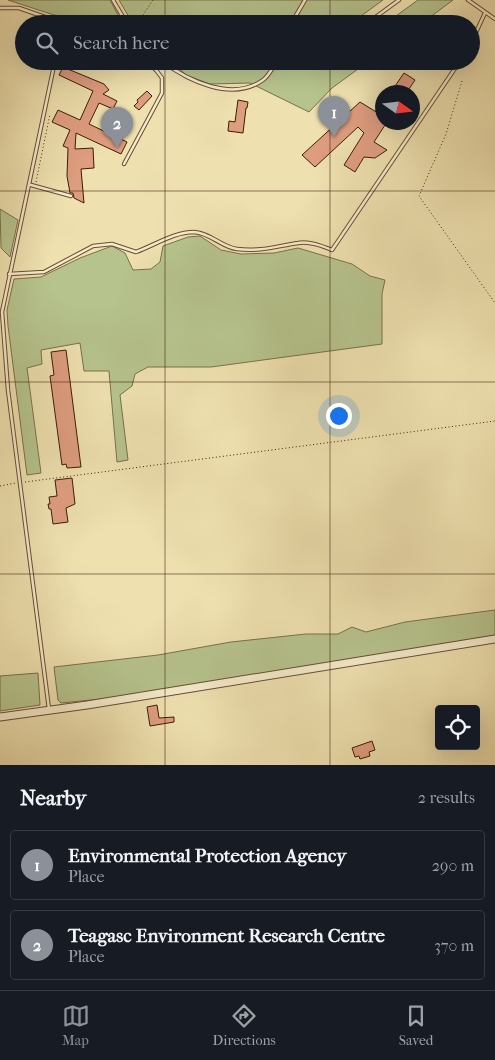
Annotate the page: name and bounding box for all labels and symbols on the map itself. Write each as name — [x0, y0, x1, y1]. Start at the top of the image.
north arrow — [375, 85, 420, 130]
pin: 1 — [318, 96, 350, 137]
pin: 2 — [101, 107, 133, 148]
your location — [326, 403, 352, 429]

